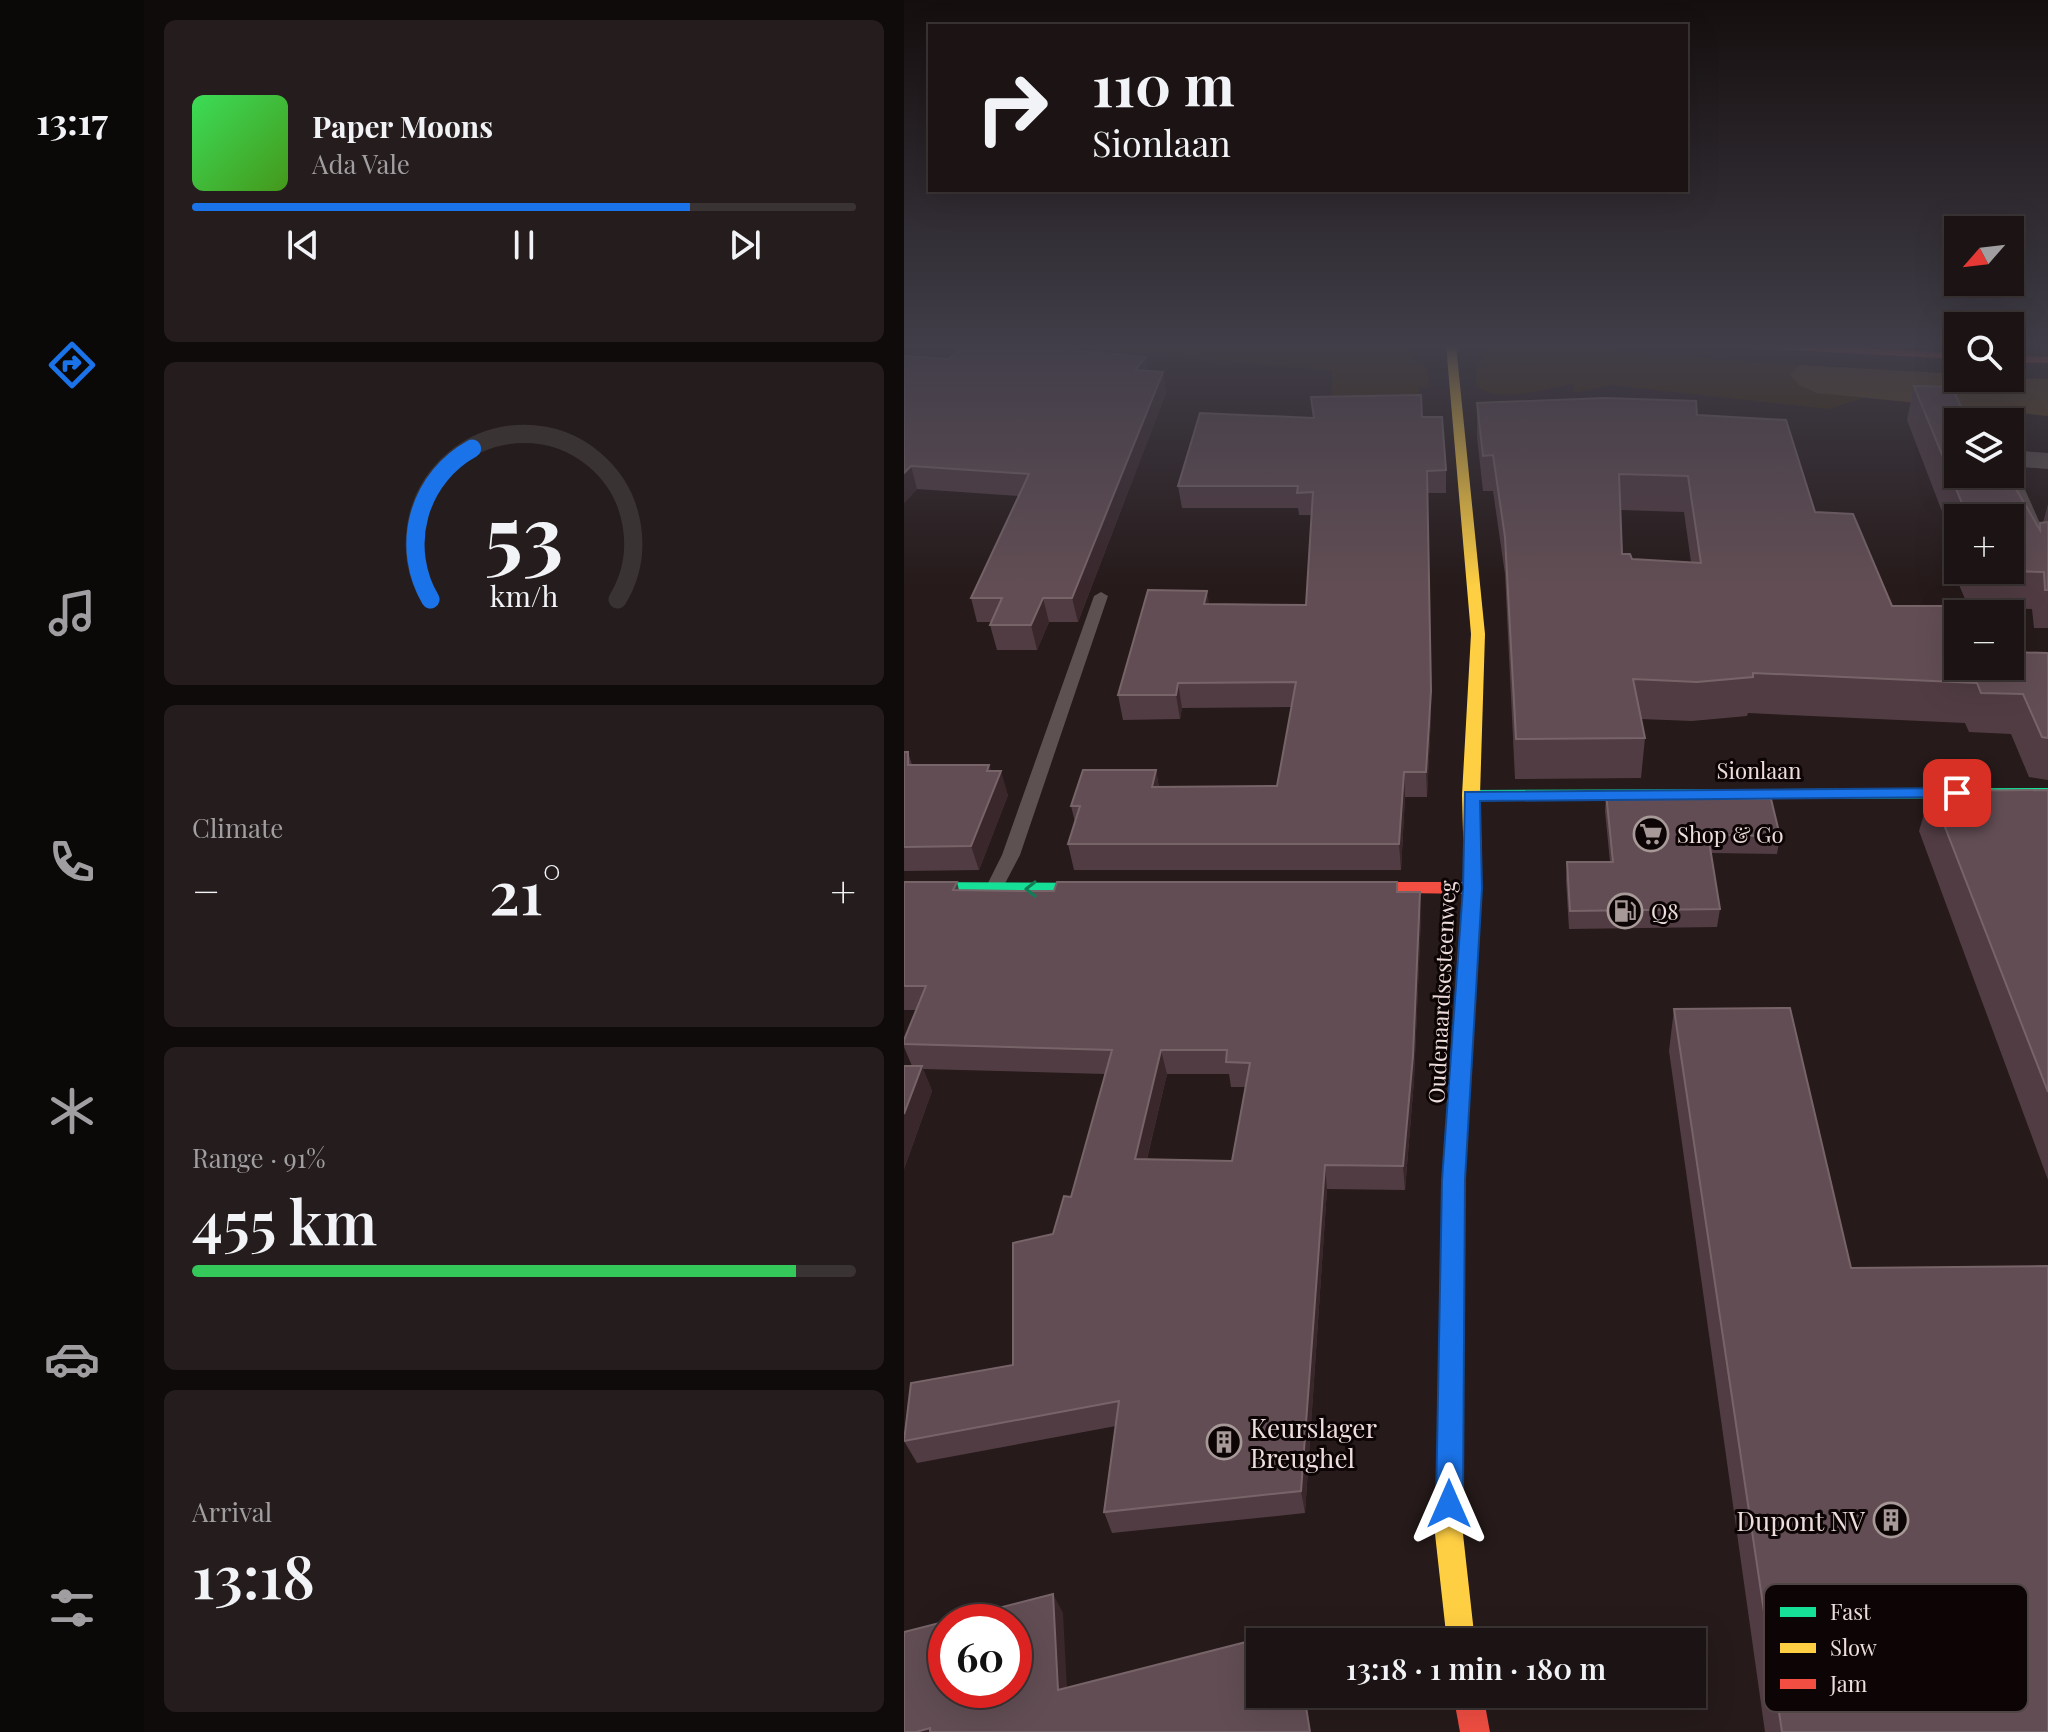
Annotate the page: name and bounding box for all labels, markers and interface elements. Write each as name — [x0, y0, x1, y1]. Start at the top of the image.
text: 110 m — [1092, 46, 1235, 121]
icon: right — [960, 56, 1064, 160]
text: 13:17 — [36, 96, 108, 144]
text: Paper Moons — [312, 106, 493, 146]
text: Sionlaan — [1092, 118, 1231, 166]
text: Ada Vale — [312, 146, 410, 181]
north arrow — [1944, 216, 2024, 296]
map controls — [1944, 216, 2024, 680]
icon: previous — [281, 223, 325, 267]
icon: pause — [502, 223, 546, 267]
icon: next — [723, 223, 767, 267]
button: search — [1944, 312, 2024, 392]
icon: directions — [44, 337, 100, 393]
button: layers — [1944, 408, 2024, 488]
text: 53 — [485, 475, 563, 586]
button: + — [1944, 504, 2024, 584]
text: km/h — [490, 576, 558, 614]
icon: music — [44, 585, 100, 641]
button: − — [1944, 600, 2024, 680]
street label: Sionlaan — [1717, 755, 1801, 785]
pin — [1923, 759, 1991, 827]
icon: arrive — [1935, 771, 1979, 815]
text: Climate — [192, 810, 283, 845]
supermarket icon: Shop & Go — [1632, 815, 1670, 853]
place label: Shop & Go — [1677, 819, 1784, 849]
icon: phone — [44, 834, 100, 890]
text: 21° — [489, 850, 561, 930]
text: − — [192, 860, 220, 919]
text: + — [830, 860, 856, 919]
street label: Oudenaardsesteenweg — [1420, 879, 1462, 1104]
one-way arrow — [1024, 880, 1037, 898]
fuel station icon: Q8 — [1606, 892, 1644, 930]
place label: Q8 — [1651, 896, 1679, 926]
icon: climate — [44, 1083, 100, 1139]
text: Range · 91% — [192, 1140, 326, 1175]
text: 455 km — [192, 1180, 377, 1260]
icon: car — [44, 1331, 100, 1387]
place label: Keurslager Breughel — [1250, 1410, 1377, 1475]
building icon: Keurslager Breughel — [1205, 1423, 1243, 1461]
position arrow — [1407, 1462, 1491, 1546]
text: Arrival — [192, 1494, 272, 1529]
building icon: Dupont NV — [1872, 1501, 1910, 1539]
place label: Dupont NV — [1736, 1503, 1866, 1538]
text: 13:18 — [192, 1534, 315, 1614]
icon: filters — [44, 1580, 100, 1636]
legend — [1764, 1584, 2028, 1712]
text: Fast — [1830, 1596, 1872, 1626]
speed limit sign: 60 — [928, 1604, 1032, 1708]
text: Slow — [1830, 1632, 1877, 1662]
text: 13:18 · 1 min · 180 m — [1346, 1648, 1606, 1688]
text: Jam — [1829, 1668, 1868, 1698]

